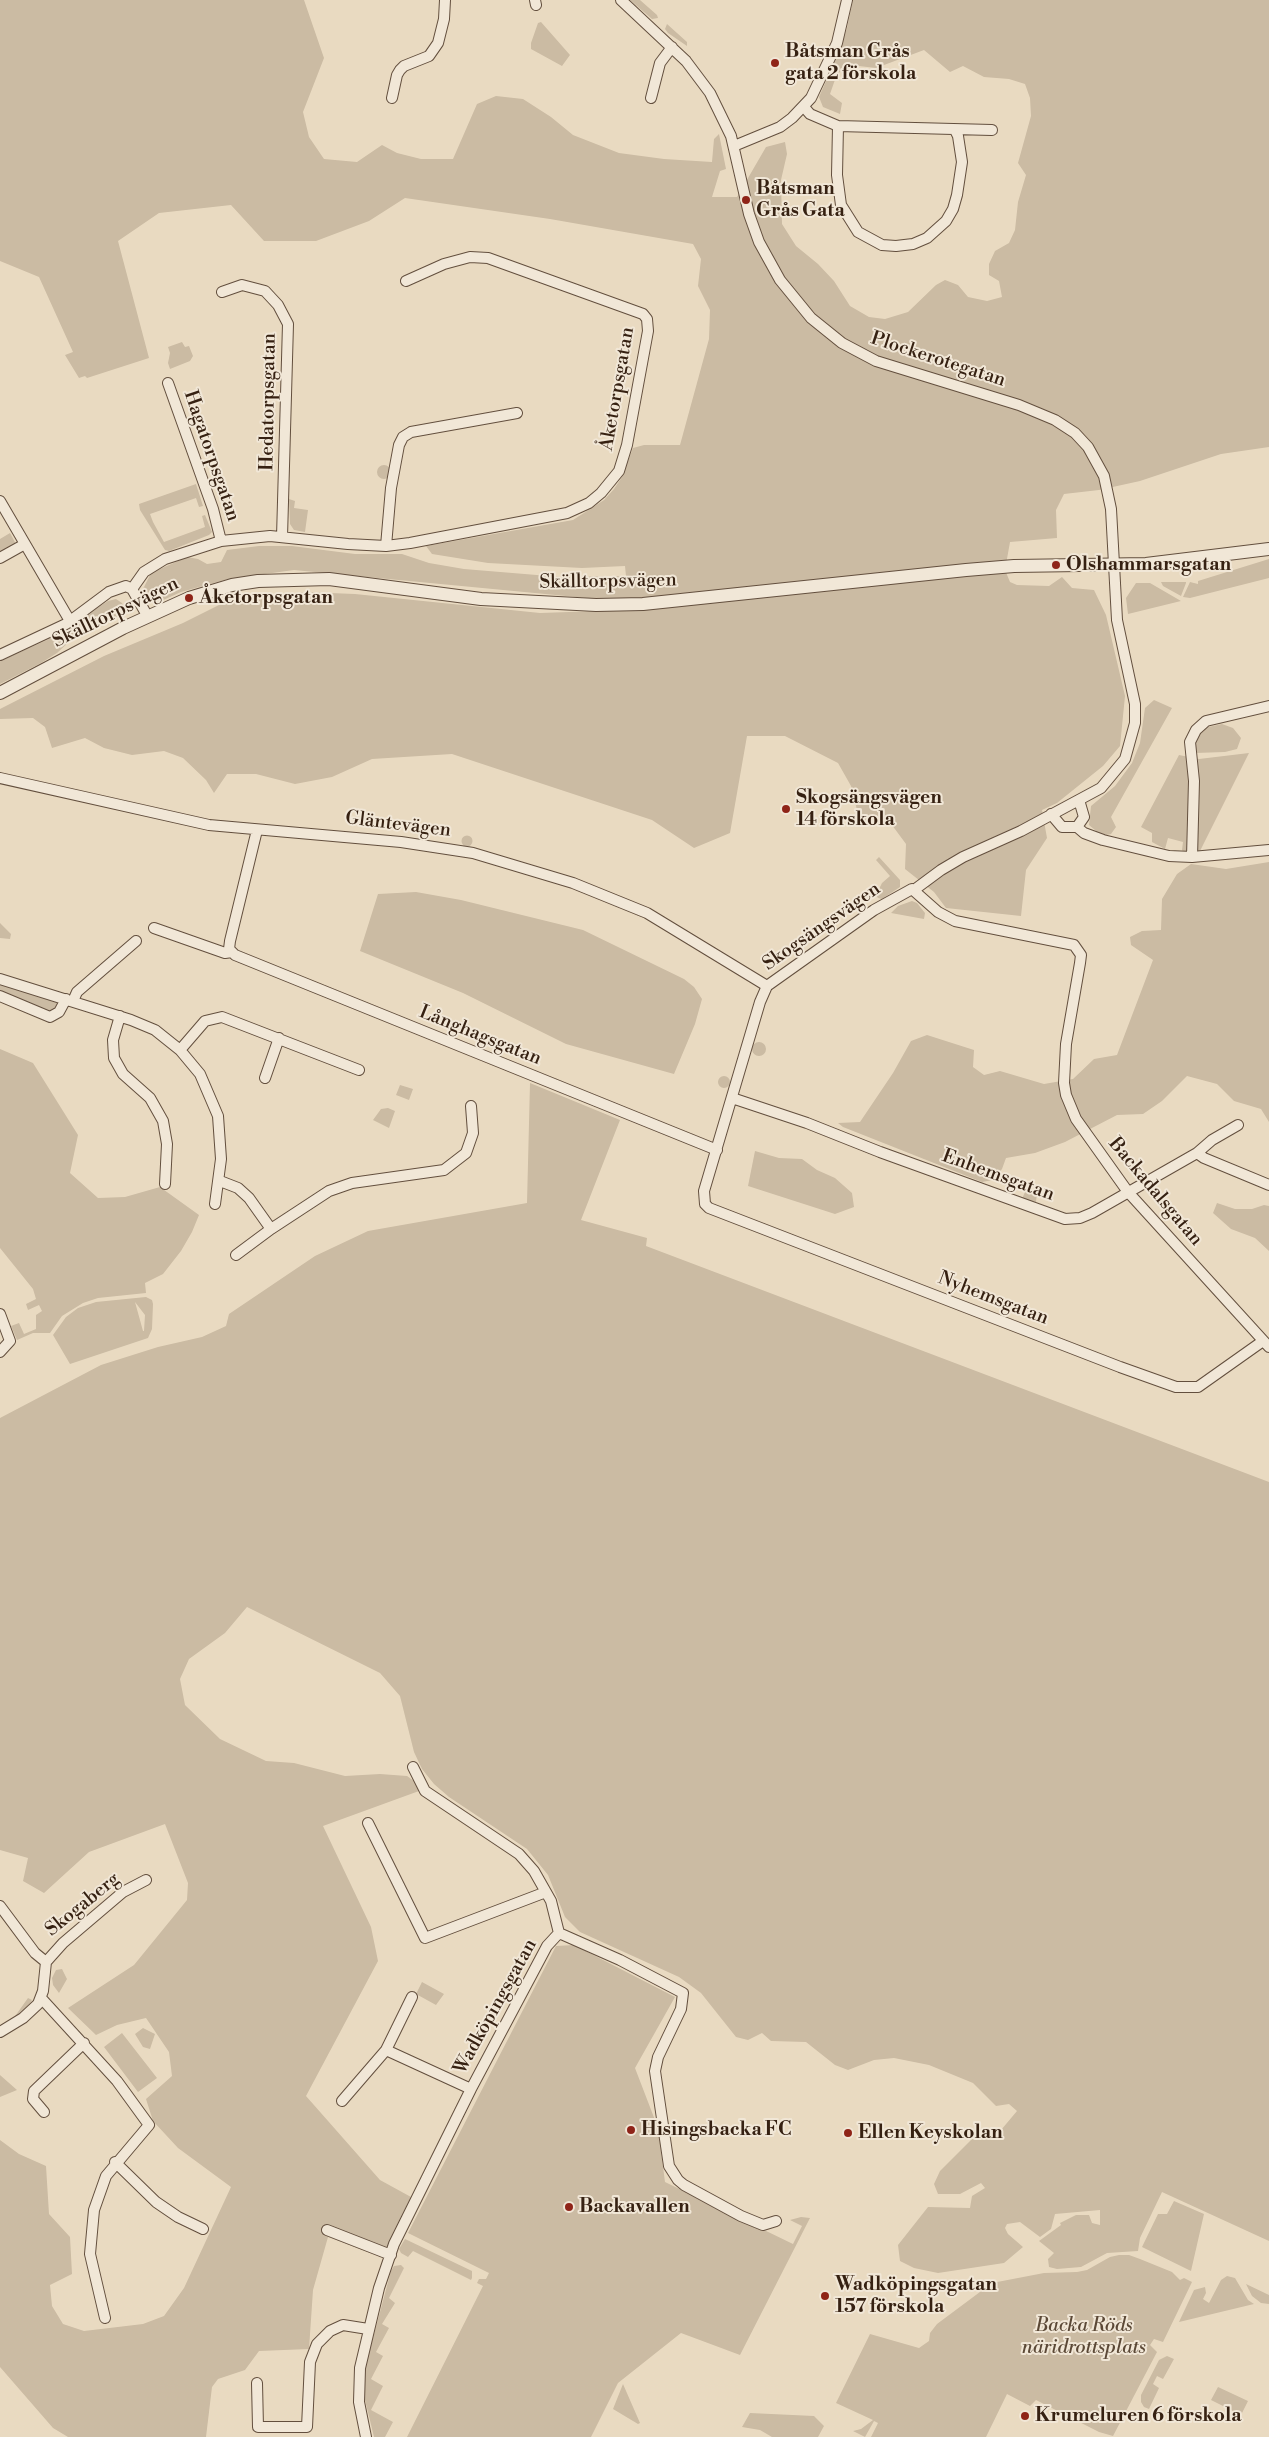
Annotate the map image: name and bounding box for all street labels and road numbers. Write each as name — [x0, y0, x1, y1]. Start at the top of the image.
street label: Åketorpsgatan — [596, 325, 640, 453]
street label: Plockerotegatan — [868, 327, 1008, 393]
street label: Hedatorpsgatan — [256, 333, 282, 471]
street label: Hagatorpsgatan — [178, 388, 244, 524]
street label: Skälltorpsvägen — [539, 569, 677, 595]
street label: Skälltorpsvägen — [49, 573, 183, 653]
street label: Gläntevägen — [344, 807, 452, 843]
street label: Skogsängsvägen — [759, 878, 885, 976]
street label: Långhagsgatan — [416, 1001, 544, 1071]
street label: Backadalsgatan — [1103, 1133, 1207, 1251]
street label: Enhemsgatan — [939, 1145, 1057, 1207]
street label: Nyhemsgatan — [934, 1267, 1052, 1331]
street label: Skogaberg — [41, 1868, 125, 1942]
street label: Wadköpingsgatan — [449, 1935, 543, 2079]

